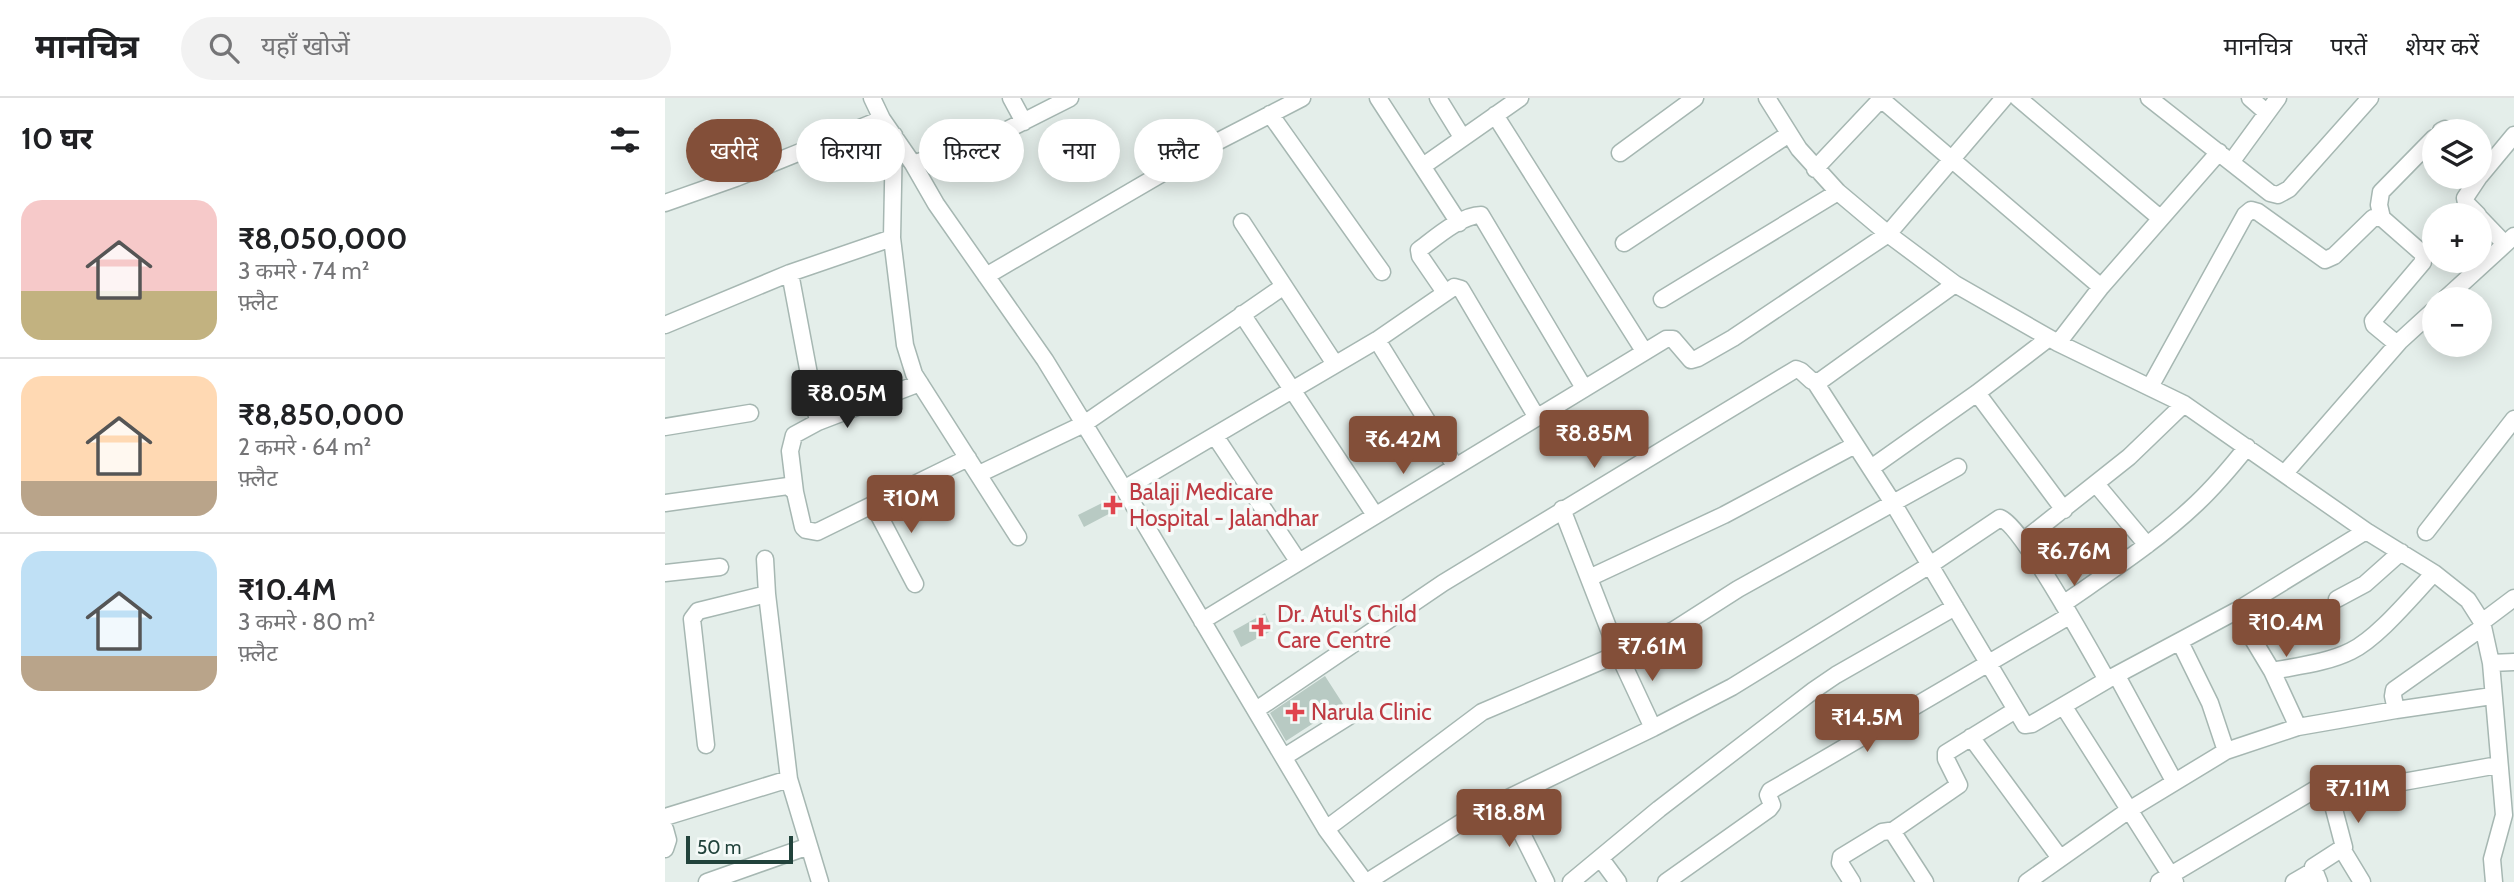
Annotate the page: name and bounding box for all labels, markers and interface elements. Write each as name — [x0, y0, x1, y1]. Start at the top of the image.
search box — [181, 17, 671, 80]
text: मानचित्र — [35, 26, 139, 66]
icon: search — [205, 29, 243, 67]
text: यहाँ खोजें — [261, 30, 350, 62]
text: मानचित्र — [2224, 32, 2292, 61]
text: परतें — [2330, 32, 2367, 61]
text: शेयर करें — [2405, 32, 2479, 61]
chip: खरीदें — [686, 119, 782, 182]
chip: किराया — [796, 119, 905, 182]
chip: फ़िल्टर — [919, 119, 1024, 182]
chip: नया — [1038, 119, 1120, 182]
chip: फ़्लैट — [1134, 119, 1223, 182]
map controls — [2422, 119, 2492, 357]
button: layers — [2422, 119, 2492, 189]
text: 10 घर — [21, 120, 93, 157]
icon: filters — [606, 121, 644, 159]
button: + — [2422, 203, 2492, 273]
text: ₹8,050,000 — [238, 220, 408, 257]
icon: home — [77, 228, 161, 312]
text: 3 कमरे · 74 m² — [238, 257, 369, 285]
button: − — [2422, 287, 2492, 357]
text: फ़्लैट — [238, 288, 278, 316]
pin: ₹8.05M — [790, 370, 904, 430]
text: ₹8.05M — [807, 379, 887, 407]
text: ₹8,850,000 — [238, 396, 405, 433]
icon: home — [77, 404, 161, 488]
pin: ₹8.85M — [1537, 410, 1651, 470]
pin: ₹6.42M — [1346, 416, 1460, 476]
text: ₹8.85M — [1556, 419, 1632, 447]
text: ₹6.42M — [1365, 425, 1441, 453]
text: 2 कमरे · 64 m² — [238, 433, 371, 461]
text: फ़्लैट — [238, 464, 278, 492]
pin: ₹10M — [870, 476, 952, 535]
place label: Balaji Medicare Hospital - Jalandhar — [1129, 478, 1319, 532]
text: ₹10M — [883, 484, 939, 512]
marker: Balaji Medicare Hospital - Jalandhar — [1103, 495, 1123, 515]
pin: ₹6.76M — [2017, 528, 2131, 588]
text: ₹6.76M — [2037, 537, 2111, 565]
text: ₹10.4M — [238, 571, 337, 608]
icon: home — [77, 579, 161, 663]
place label: Dr. Atul's Child Care Centre — [1277, 600, 1417, 654]
pin: ₹10.4M — [2229, 600, 2343, 659]
text: 3 कमरे · 80 m² — [238, 608, 375, 636]
text: ₹10.4M — [2248, 608, 2324, 636]
marker: Dr. Atul's Child Care Centre — [1251, 617, 1271, 637]
pin: ₹7.61M — [1595, 624, 1709, 683]
text: ₹7.61M — [1617, 632, 1687, 660]
text: फ़्लैट — [238, 639, 278, 667]
pin: ₹14.5M — [1810, 694, 1924, 754]
place label: Narula Clinic — [1311, 698, 1432, 726]
marker: Narula Clinic — [1285, 702, 1305, 722]
text: ₹14.5M — [1831, 703, 1903, 731]
pin: ₹7.11M — [2301, 766, 2415, 825]
text: ₹7.11M — [2326, 774, 2390, 802]
pin: ₹18.8M — [1452, 790, 1566, 849]
text: ₹18.8M — [1472, 798, 1546, 826]
scale bar — [686, 833, 793, 865]
text: 50 m — [697, 836, 741, 859]

